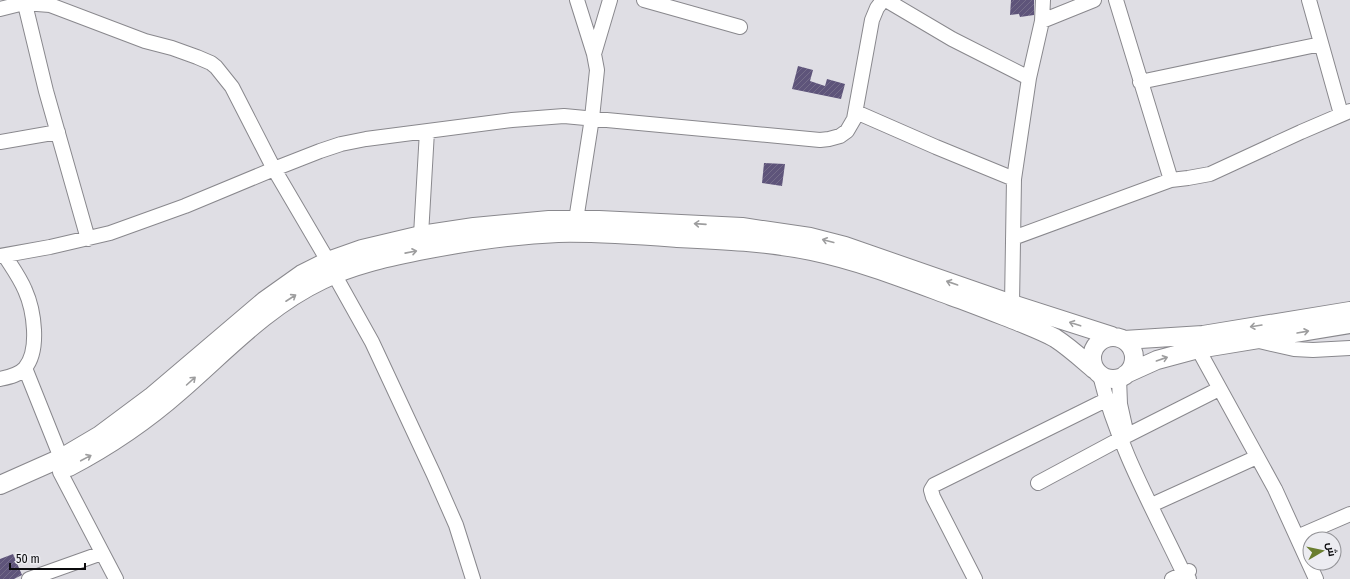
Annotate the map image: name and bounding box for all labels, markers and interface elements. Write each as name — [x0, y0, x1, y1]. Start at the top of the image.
one-way arrow — [694, 221, 707, 228]
one-way arrow — [822, 237, 835, 244]
one-way arrow — [405, 248, 418, 256]
one-way arrow — [946, 278, 958, 286]
one-way arrow — [285, 294, 296, 302]
one-way arrow — [1069, 320, 1082, 327]
one-way arrow — [1250, 322, 1263, 330]
one-way arrow — [1297, 327, 1310, 335]
one-way arrow — [1156, 354, 1168, 362]
one-way arrow — [186, 376, 196, 386]
one-way arrow — [80, 453, 92, 461]
north arrow — [1302, 531, 1342, 571]
text: ش — [1324, 542, 1339, 558]
scale bar — [10, 545, 85, 571]
text: 50 m — [16, 552, 40, 566]

